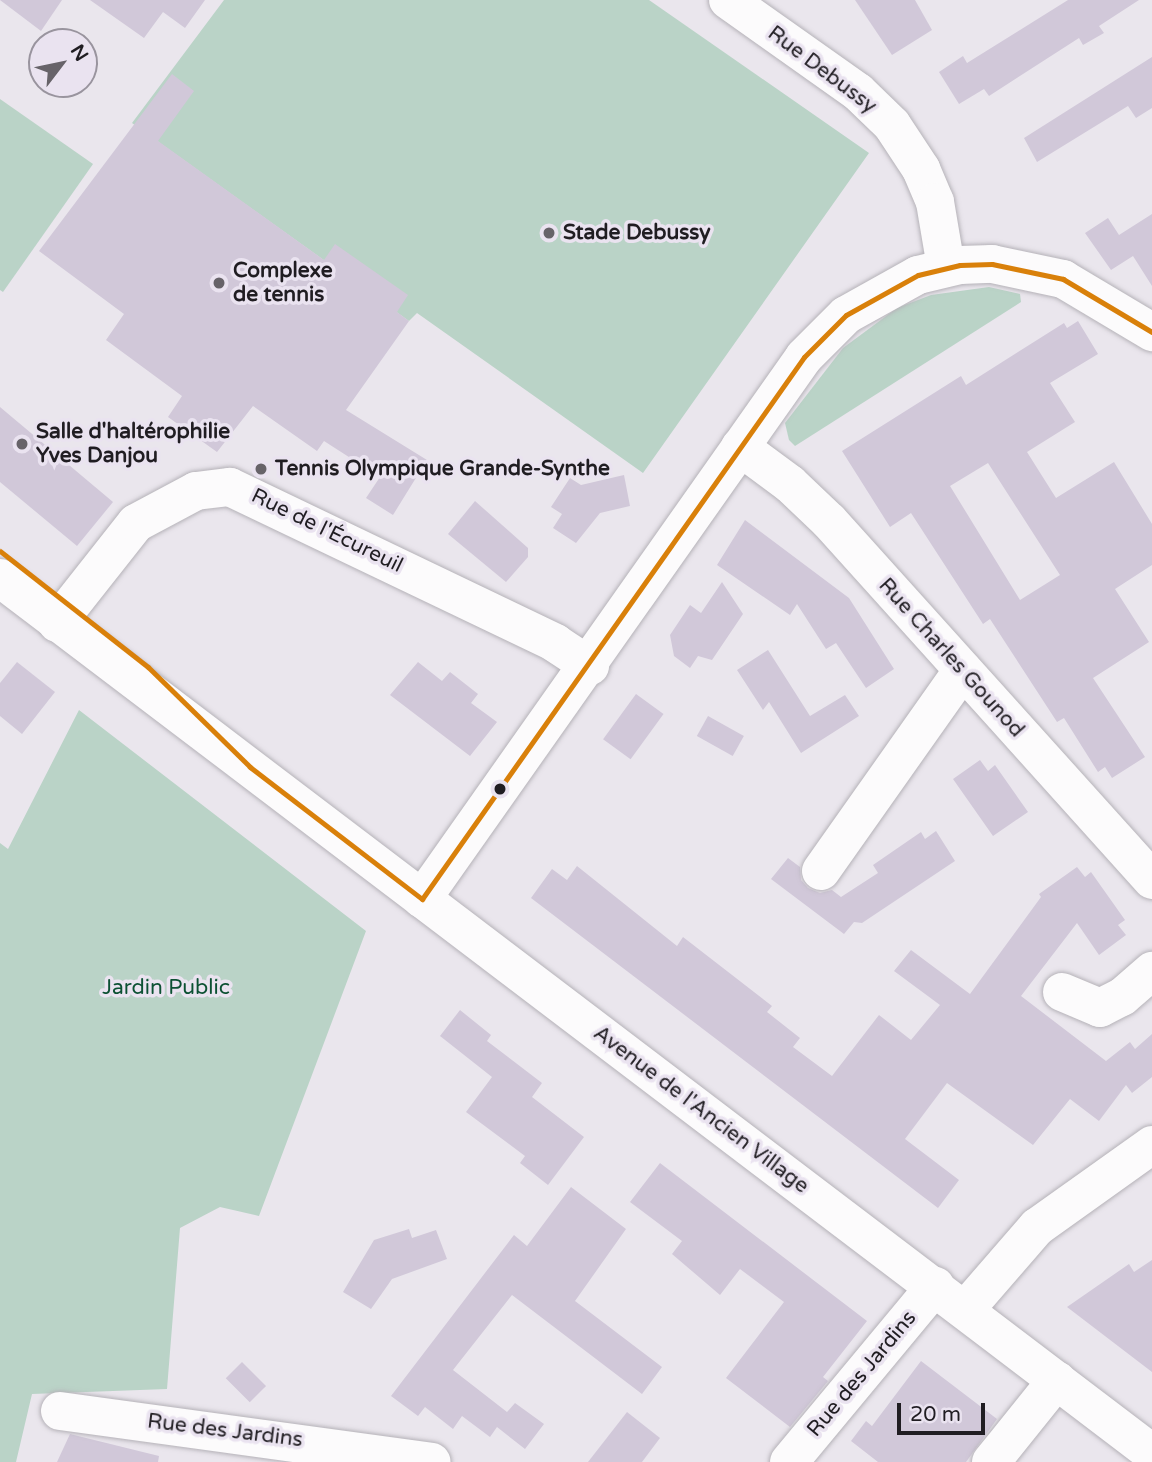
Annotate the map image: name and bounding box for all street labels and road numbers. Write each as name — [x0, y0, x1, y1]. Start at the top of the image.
street label: Rue Debussy — [763, 21, 881, 119]
street label: Rue de l'Écureuil — [247, 483, 407, 579]
street label: Rue Charles Gounod — [873, 573, 1029, 743]
street label: Avenue de l'Ancien Village — [588, 1021, 814, 1199]
street label: Rue des Jardins — [802, 1306, 922, 1442]
street label: Rue des Jardins — [146, 1409, 304, 1453]

